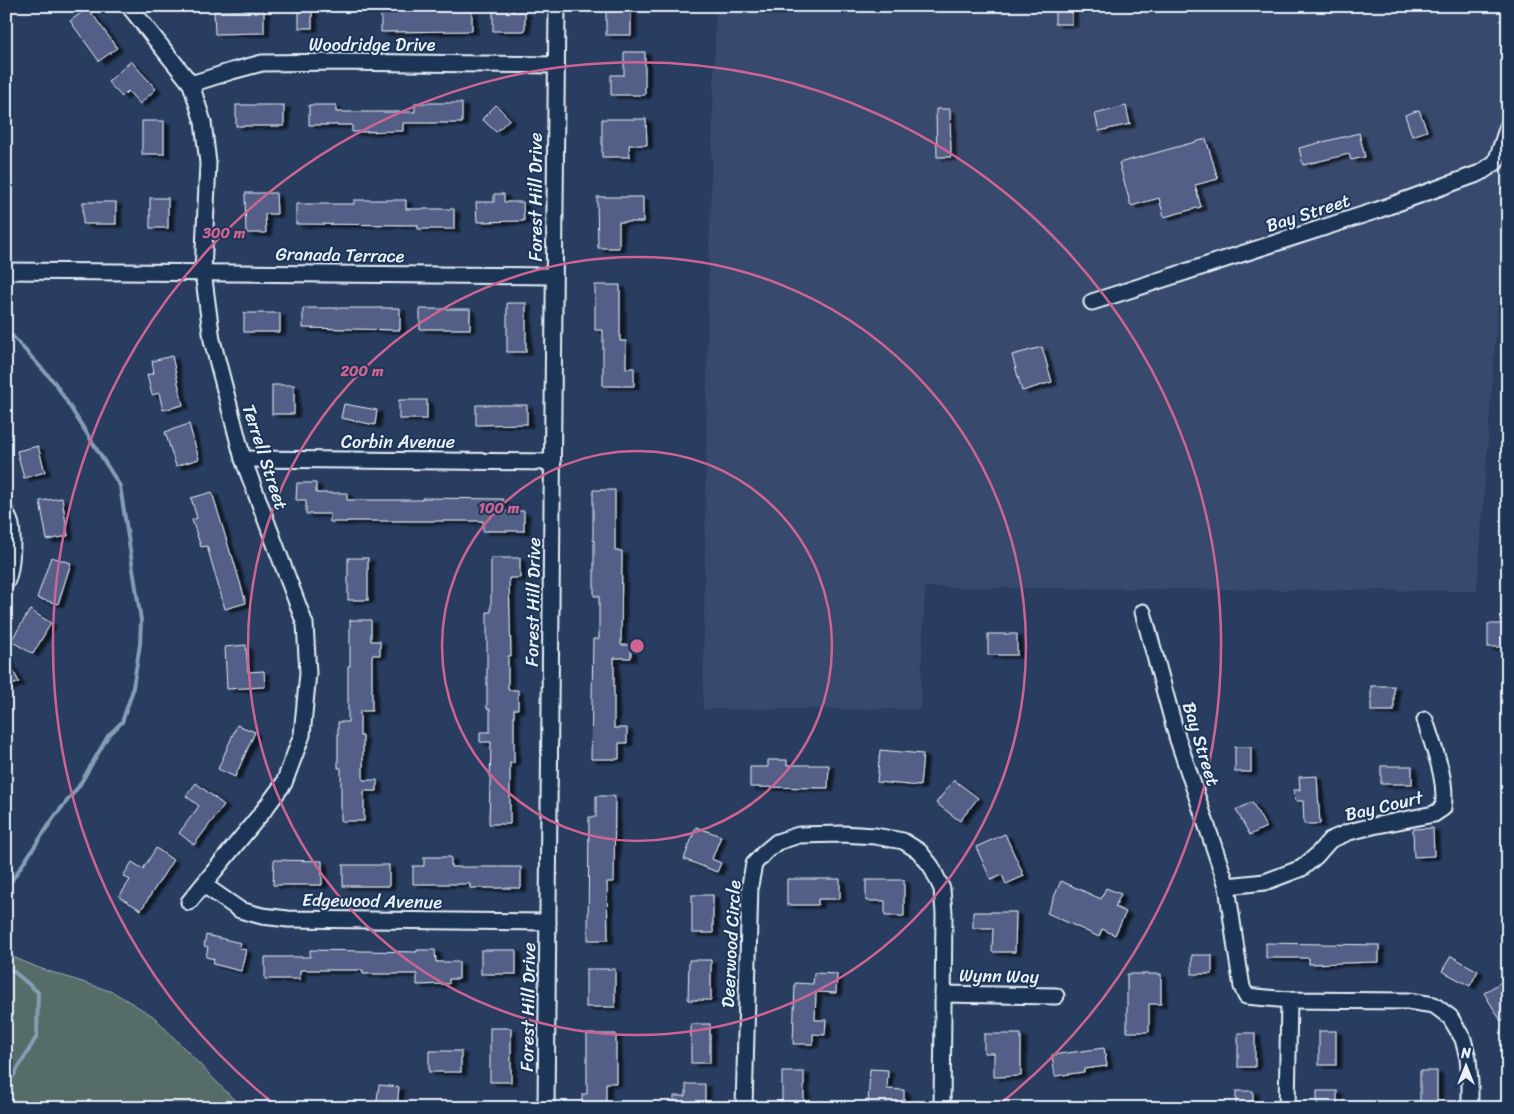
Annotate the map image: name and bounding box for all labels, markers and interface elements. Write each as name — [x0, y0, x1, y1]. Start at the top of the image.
street label: Woodridge Drive — [309, 29, 436, 61]
street label: Forest Hill Drive — [520, 132, 552, 262]
street label: Bay Street — [1262, 184, 1354, 242]
text: 300 m — [202, 220, 246, 246]
street label: Granada Terrace — [275, 238, 405, 272]
text: 200 m — [339, 358, 384, 384]
street label: Terrell Street — [233, 400, 297, 514]
street label: Corbin Avenue — [341, 426, 455, 458]
text: 100 m — [479, 495, 520, 521]
street label: Forest Hill Drive — [516, 537, 550, 667]
centre of rings — [628, 637, 646, 655]
street label: Bay Street — [1173, 698, 1229, 790]
street label: Bay Court — [1342, 781, 1427, 830]
street label: Deerwood Circle — [712, 879, 750, 1009]
street label: Edgewood Avenue — [302, 884, 443, 918]
street label: Forest Hill Drive — [511, 942, 545, 1072]
street label: Wynn Way — [959, 959, 1040, 993]
text: N — [1460, 1041, 1471, 1066]
north arrow — [1442, 1042, 1492, 1092]

